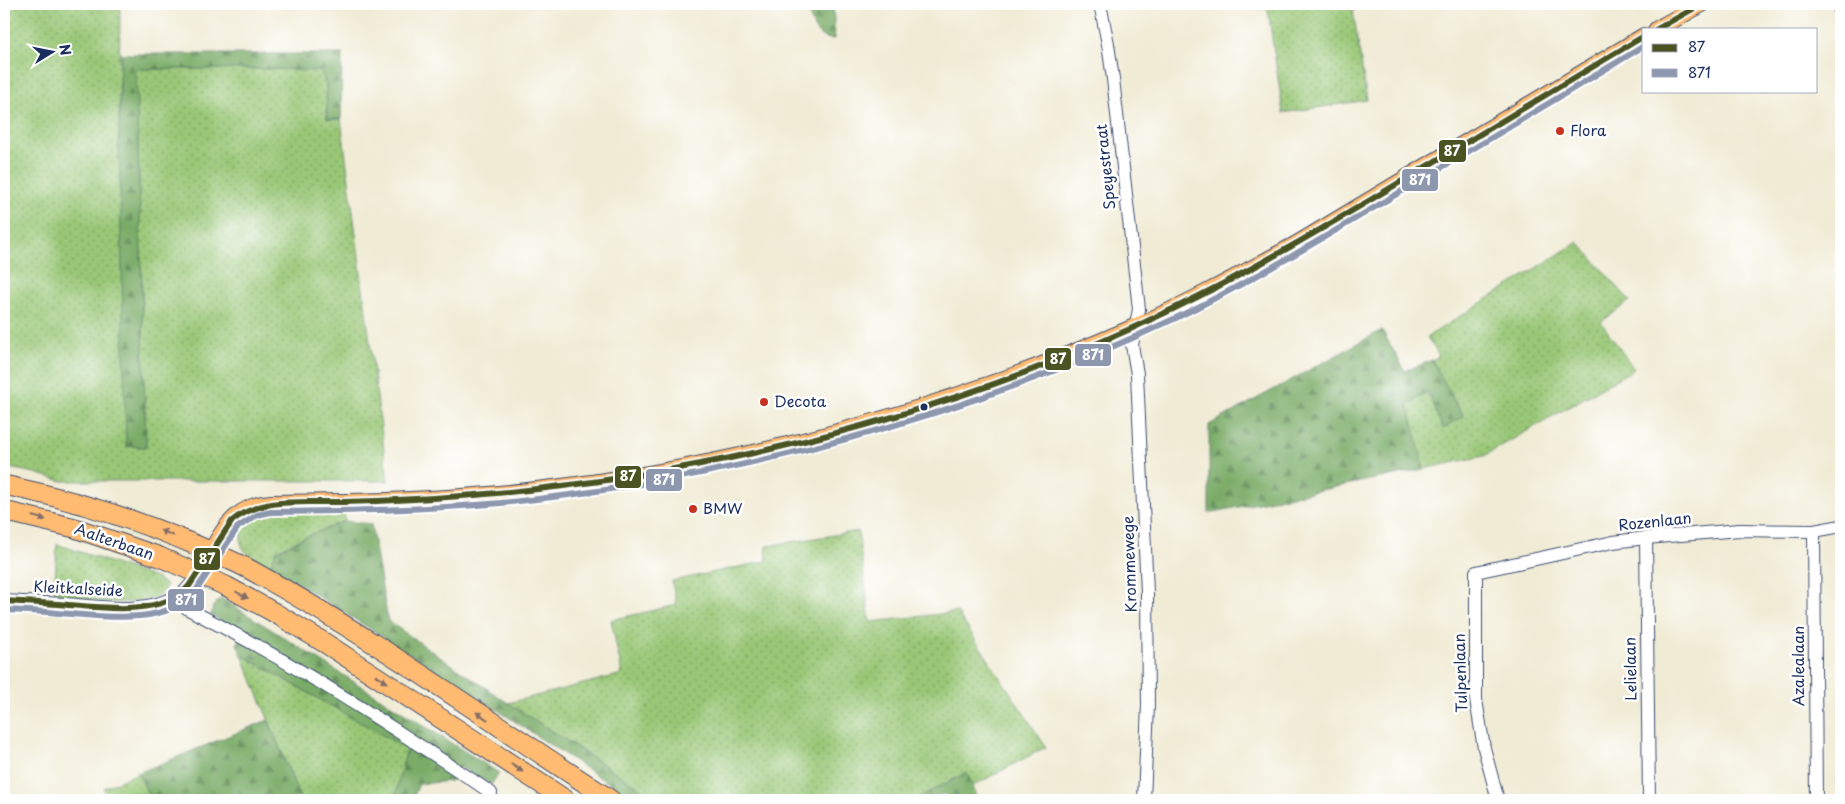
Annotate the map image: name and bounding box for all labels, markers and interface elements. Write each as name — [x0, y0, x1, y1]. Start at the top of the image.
north arrow — [28, 28, 78, 78]
legend — [1642, 28, 1818, 92]
text: 87 — [1688, 34, 1706, 57]
text: N — [54, 42, 77, 57]
text: 871 — [1688, 60, 1711, 83]
place label: Flora — [1570, 118, 1607, 141]
street label: Speyestraat — [1089, 123, 1120, 211]
marker: Flora — [1554, 125, 1566, 137]
line badge: 87 — [1438, 139, 1467, 163]
text: 87 — [1444, 140, 1461, 161]
line badge: 871 — [1401, 168, 1439, 192]
text: 871 — [1409, 169, 1431, 190]
line badge: 871 — [1074, 343, 1112, 367]
text: 871 — [1082, 344, 1104, 365]
line badge: 87 — [1044, 347, 1072, 371]
text: 87 — [1050, 348, 1067, 369]
place label: Decota — [774, 389, 827, 412]
marker: Decota — [758, 396, 770, 408]
unlabelled marker — [919, 402, 929, 412]
line badge: 87 — [614, 465, 642, 489]
text: 87 — [620, 465, 637, 486]
line badge: 871 — [645, 468, 683, 492]
text: 871 — [653, 469, 675, 490]
place label: BMW — [703, 496, 743, 519]
marker: BMW — [687, 503, 699, 515]
street label: Rozenlaan — [1617, 505, 1693, 536]
one-way arrow — [32, 515, 47, 523]
street label: Krommewege — [1115, 515, 1142, 613]
street label: Aalterbaan — [72, 516, 157, 565]
one-way arrow — [159, 529, 174, 537]
line badge: 87 — [193, 547, 221, 571]
text: 87 — [199, 548, 216, 569]
street label: Kleitkalseide — [33, 574, 123, 601]
line badge: 871 — [167, 588, 205, 612]
text: 871 — [175, 589, 197, 610]
one-way arrow — [235, 591, 250, 599]
street label: Azalealaan — [1786, 626, 1809, 706]
street label: Tulpenlaan — [1447, 633, 1472, 713]
street label: Lelielaan — [1617, 637, 1642, 701]
one-way arrow — [375, 674, 388, 684]
one-way arrow — [476, 711, 489, 720]
one-way arrow — [510, 763, 524, 773]

